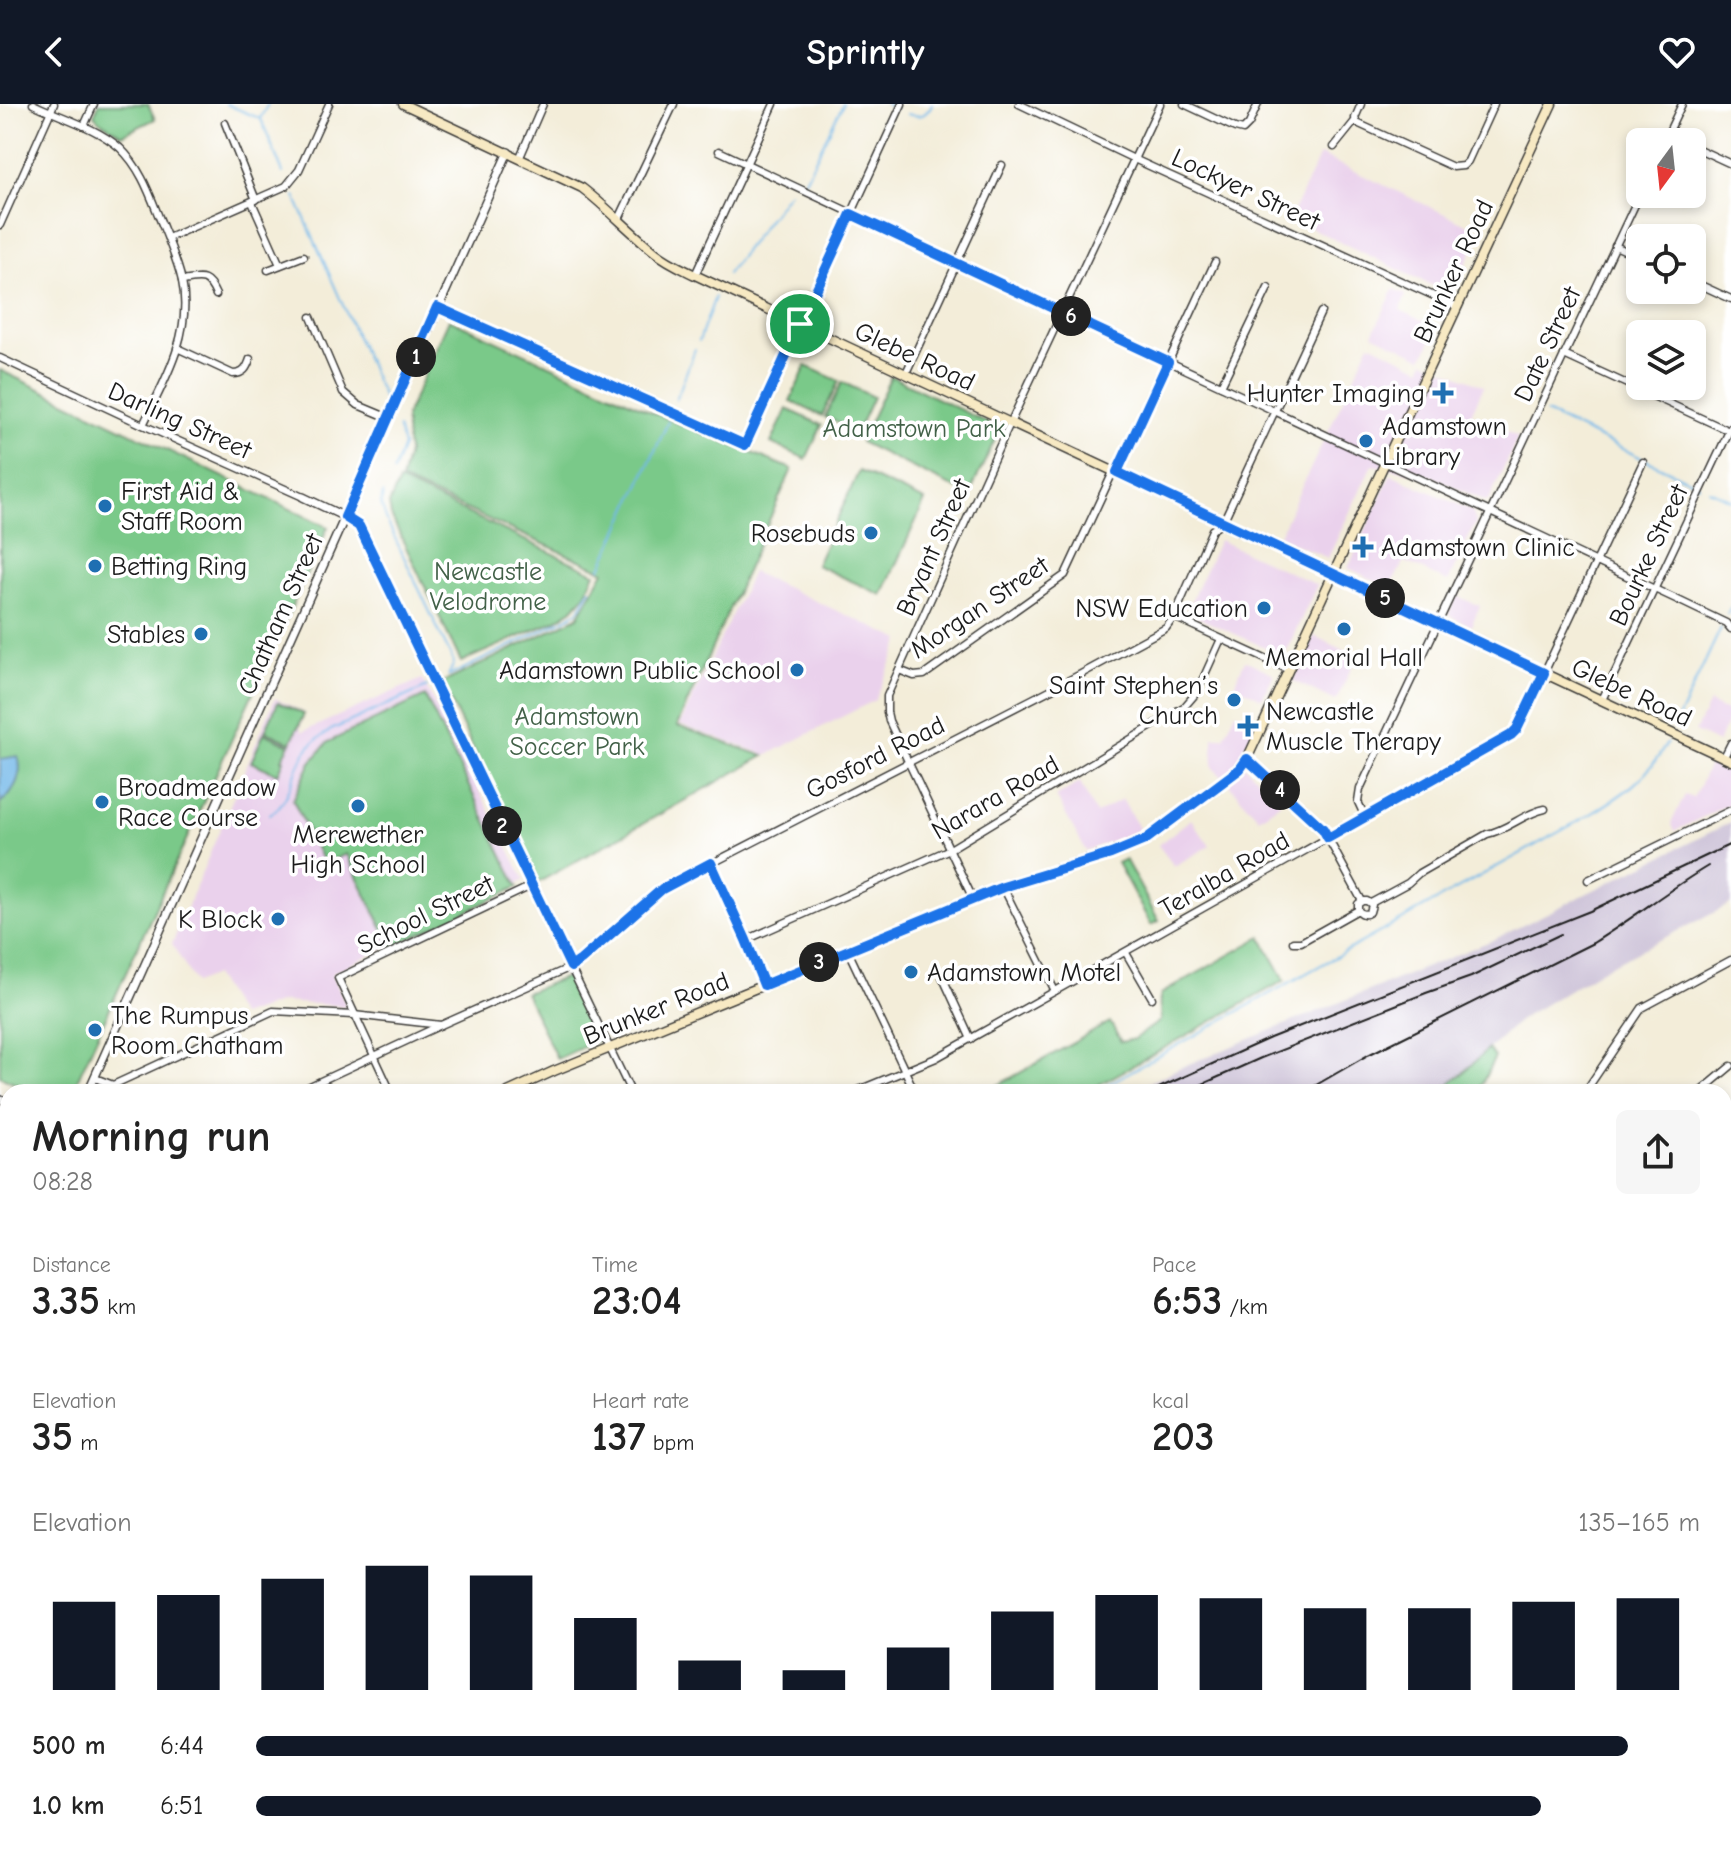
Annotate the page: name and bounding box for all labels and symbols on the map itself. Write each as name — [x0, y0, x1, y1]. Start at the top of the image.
north arrow — [1626, 128, 1706, 208]
street label: Lockyer Street — [1167, 143, 1326, 238]
street label: Brunker Road — [1408, 195, 1500, 348]
street label: Date Street — [1508, 281, 1588, 407]
pin — [766, 290, 834, 358]
pin: 6 — [1051, 296, 1091, 336]
street label: Glebe Road — [850, 316, 979, 398]
pin: 1 — [396, 337, 436, 377]
street label: Darling Street — [103, 376, 257, 466]
place label: Hunter Imaging — [1247, 379, 1425, 409]
marker: Hunter Imaging — [1432, 382, 1454, 404]
place label: Adamstown Library — [1382, 412, 1507, 472]
park label: Adamstown Park — [822, 414, 1006, 444]
marker: Adamstown Library — [1357, 432, 1375, 450]
street label: Bryant Street — [890, 473, 978, 621]
place label: First Aid & Staff Room — [121, 477, 243, 537]
street label: Bourke Street — [1603, 479, 1695, 631]
marker: First Aid & Staff Room — [96, 497, 114, 515]
place label: Rosebuds — [751, 519, 855, 549]
marker: Rosebuds — [862, 524, 880, 542]
street label: Chatham Street — [232, 528, 331, 700]
place label: Adamstown Clinic — [1381, 533, 1575, 563]
marker: Adamstown Clinic — [1352, 536, 1374, 558]
street label: Morgan Street — [905, 550, 1056, 665]
place label: Betting Ring — [111, 552, 247, 582]
marker: Betting Ring — [86, 557, 104, 575]
park label: Newcastle Velodrome — [430, 557, 546, 617]
pin: 5 — [1365, 578, 1405, 618]
place label: NSW Education — [1075, 594, 1248, 624]
marker: NSW Education — [1255, 599, 1273, 617]
place label: Stables — [107, 620, 185, 650]
marker: Memorial Hall — [1335, 620, 1353, 638]
marker: Stables — [192, 625, 210, 643]
place label: Memorial Hall — [1265, 643, 1423, 673]
street label: Glebe Road — [1567, 652, 1696, 734]
place label: Adamstown Public School — [499, 656, 781, 686]
marker: Adamstown Public School — [788, 661, 806, 679]
place label: Saint Stephen’s Church — [1049, 671, 1218, 731]
marker: Saint Stephen’s Church — [1225, 691, 1243, 709]
place label: Newcastle Muscle Therapy — [1266, 697, 1441, 757]
park label: Adamstown Soccer Park — [510, 702, 645, 762]
street label: Gosford Road — [801, 710, 950, 806]
marker: Newcastle Muscle Therapy — [1237, 715, 1259, 737]
street label: Narara Road — [927, 749, 1064, 846]
pin: 4 — [1260, 770, 1300, 810]
place label: Broadmeadow Race Course — [118, 773, 276, 833]
marker: Broadmeadow Race Course — [93, 793, 111, 811]
marker: Merewether High School — [349, 797, 367, 815]
pin: 2 — [482, 806, 522, 846]
place label: Merewether High School — [290, 820, 426, 880]
street label: Teralba Road — [1154, 825, 1295, 924]
street label: School Street — [352, 868, 500, 961]
place label: K Block — [178, 905, 262, 935]
marker: K Block — [269, 910, 287, 928]
pin: 3 — [799, 942, 839, 982]
place label: Adamstown Motel — [927, 958, 1121, 988]
marker: Adamstown Motel — [902, 963, 920, 981]
street label: Brunker Road — [579, 966, 734, 1052]
place label: The Rumpus Room Chatham — [111, 1001, 283, 1061]
marker: The Rumpus Room Chatham — [86, 1021, 104, 1039]

